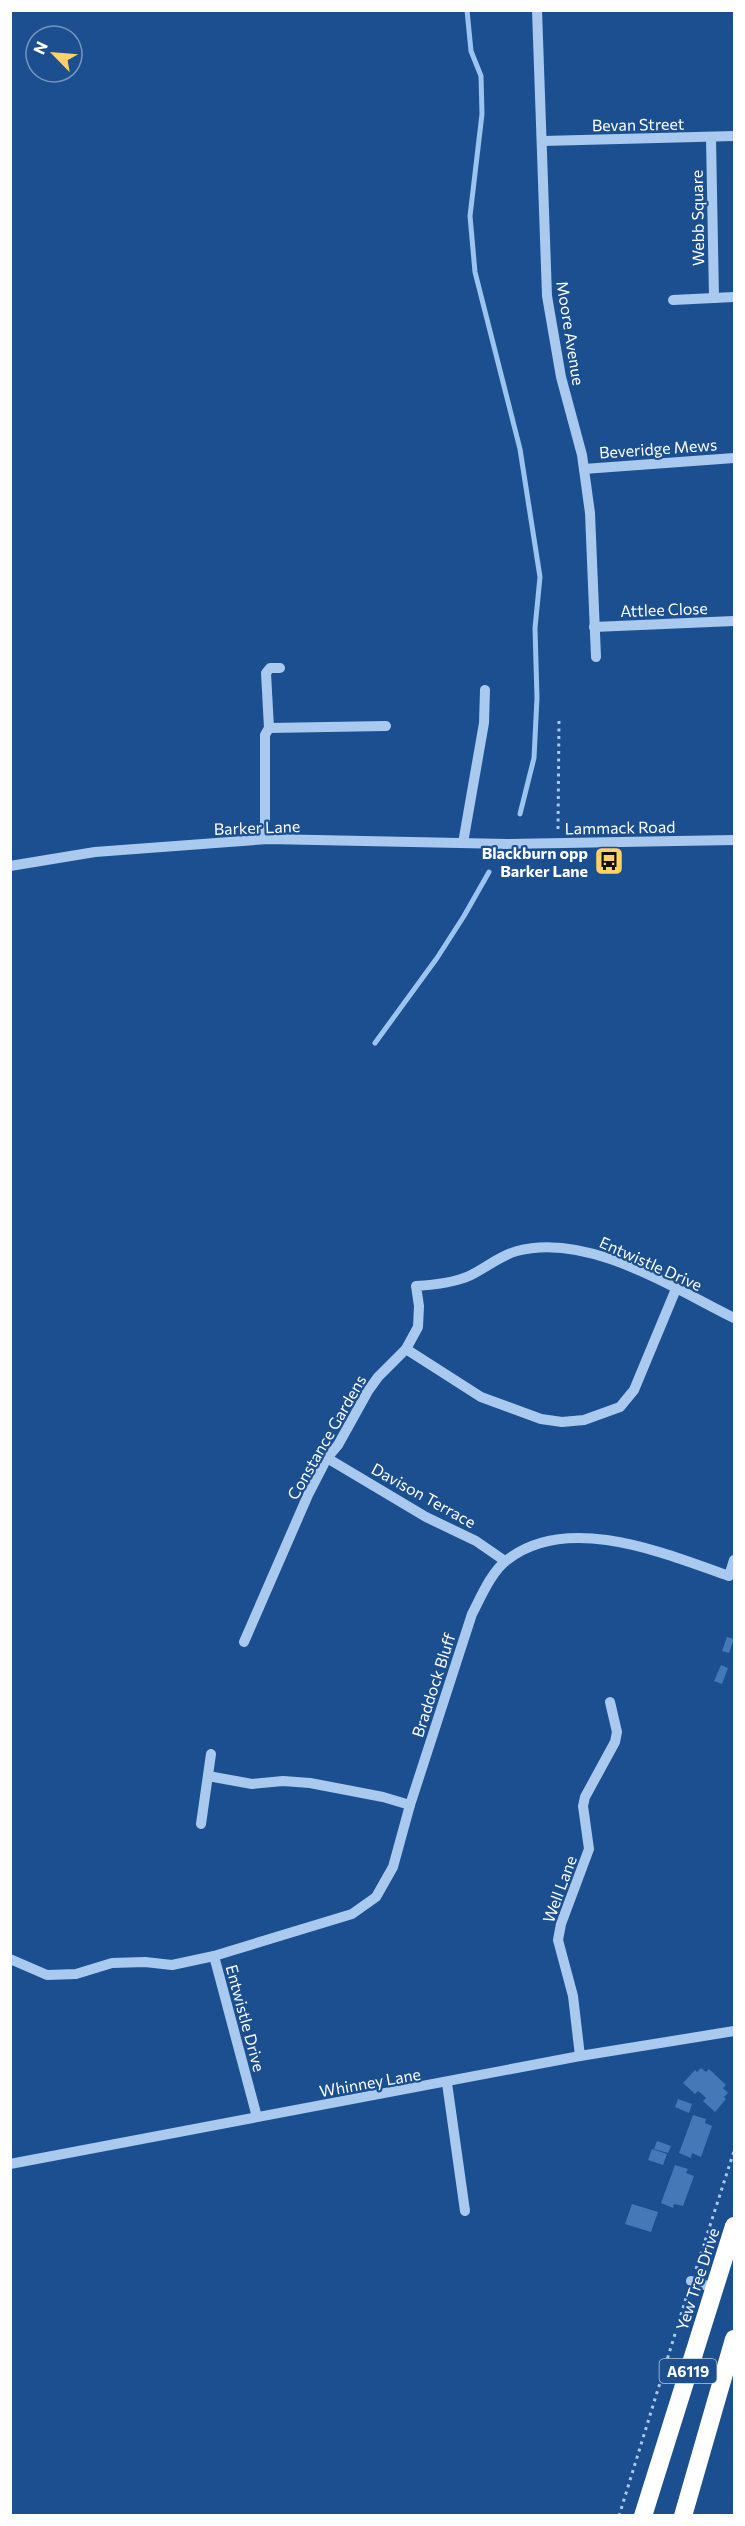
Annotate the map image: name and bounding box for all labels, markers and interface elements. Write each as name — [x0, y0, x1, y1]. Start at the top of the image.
north arrow — [24, 24, 84, 84]
text: N — [29, 38, 51, 57]
street label: Bevan Street — [592, 114, 685, 134]
street label: Webb Square — [687, 170, 707, 266]
street label: Moore Avenue — [553, 279, 589, 387]
street label: Beveridge Mews — [598, 434, 718, 462]
street label: Attlee Close — [620, 598, 708, 620]
street label: Barker Lane — [213, 816, 301, 838]
street label: Lammack Road — [564, 817, 676, 837]
place label: Blackburn opp Barker Lane — [482, 843, 588, 880]
bus stop icon: Blackburn opp Barker Lane — [593, 845, 625, 877]
street label: Entwistle Drive — [597, 1232, 705, 1294]
street label: Constance Gardens — [283, 1371, 369, 1503]
street label: Davison Terrace — [369, 1459, 479, 1531]
street label: Braddock Bluff — [407, 1630, 459, 1739]
street label: Well Lane — [538, 1853, 580, 1925]
street label: Entwistle Drive — [223, 1962, 269, 2074]
street label: Whinney Lane — [318, 2064, 422, 2100]
street label: Yew Tree Drive — [671, 2225, 723, 2333]
road number: A6119 — [660, 2359, 716, 2383]

